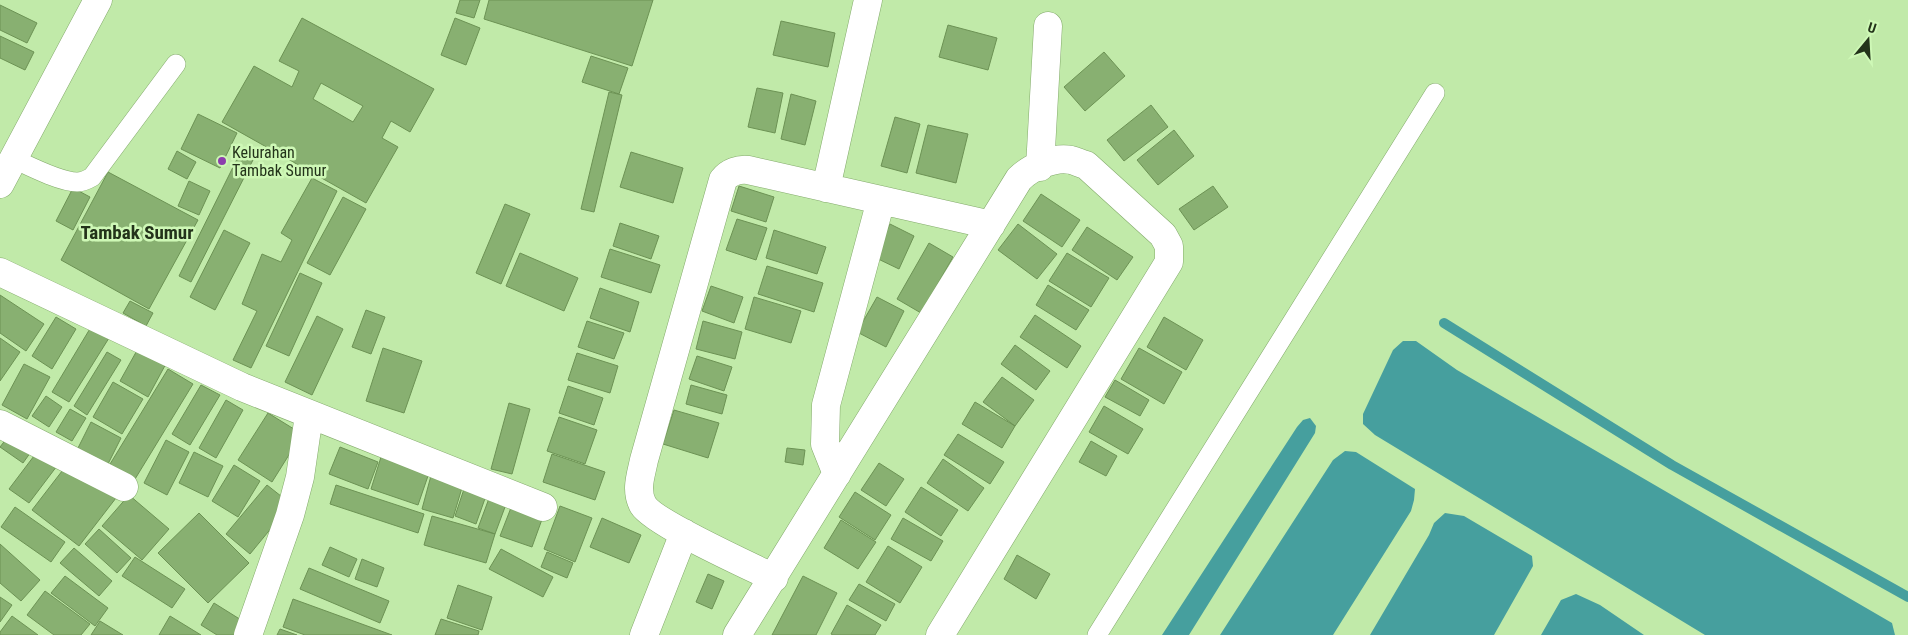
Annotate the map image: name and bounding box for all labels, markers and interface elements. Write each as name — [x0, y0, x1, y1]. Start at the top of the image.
north arrow — [1843, 15, 1893, 65]
text: U — [1866, 19, 1878, 36]
place label: Kelurahan Tambak Sumur — [232, 143, 326, 180]
marker: Kelurahan Tambak Sumur — [216, 155, 228, 167]
district label: Tambak Sumur — [81, 221, 193, 244]

